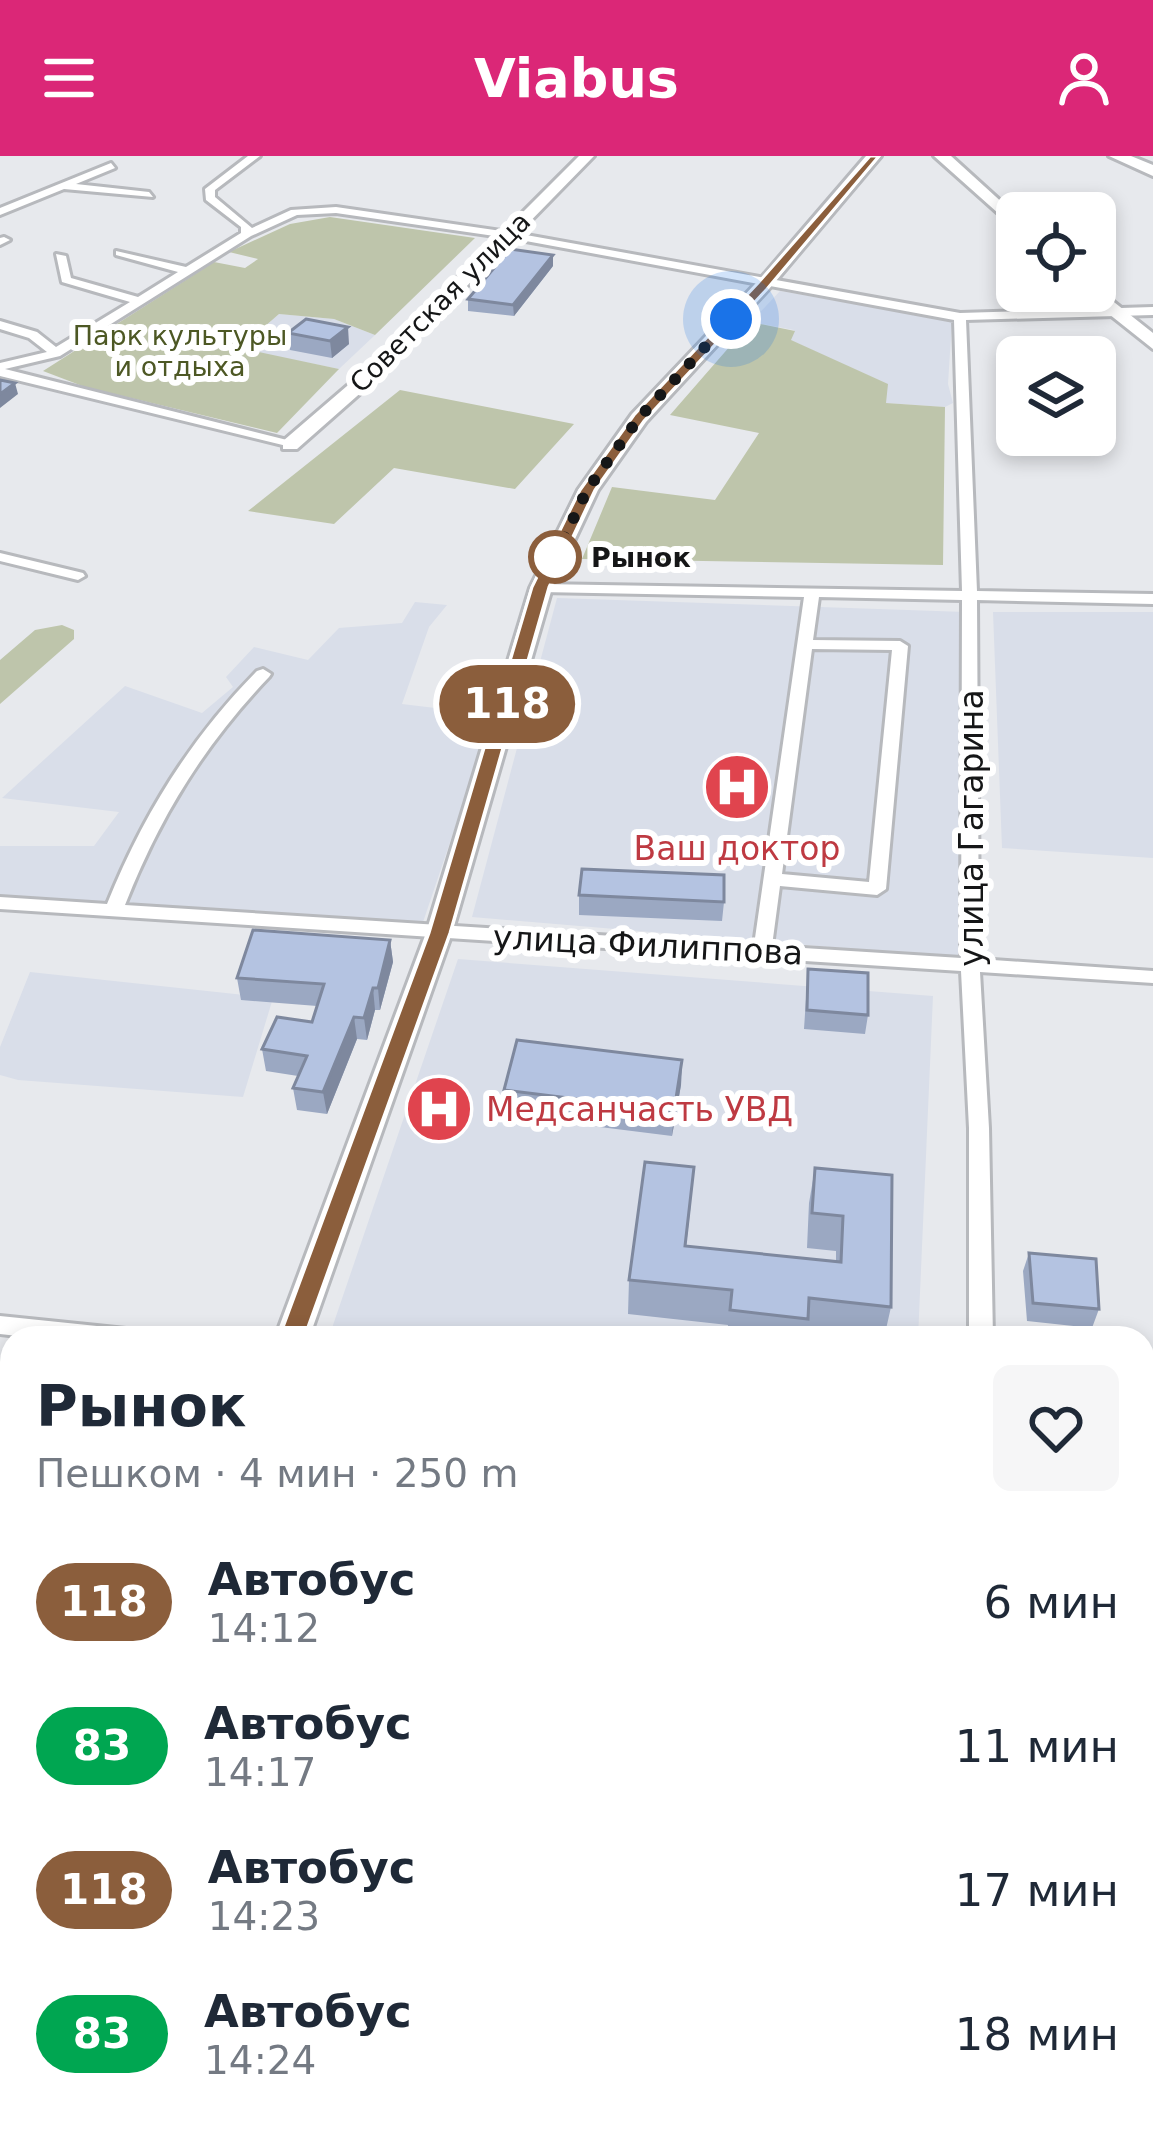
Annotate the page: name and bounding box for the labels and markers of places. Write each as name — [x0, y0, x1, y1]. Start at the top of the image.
marker: Рынок — [530, 532, 580, 582]
place label: Рынок — [591, 542, 691, 573]
hospital icon: Ваш доктор — [702, 752, 772, 822]
place label: Ваш доктор — [634, 829, 840, 868]
hospital icon: Медсанчасть УВД — [404, 1074, 474, 1144]
place label: Медсанчасть УВД — [486, 1090, 793, 1129]

